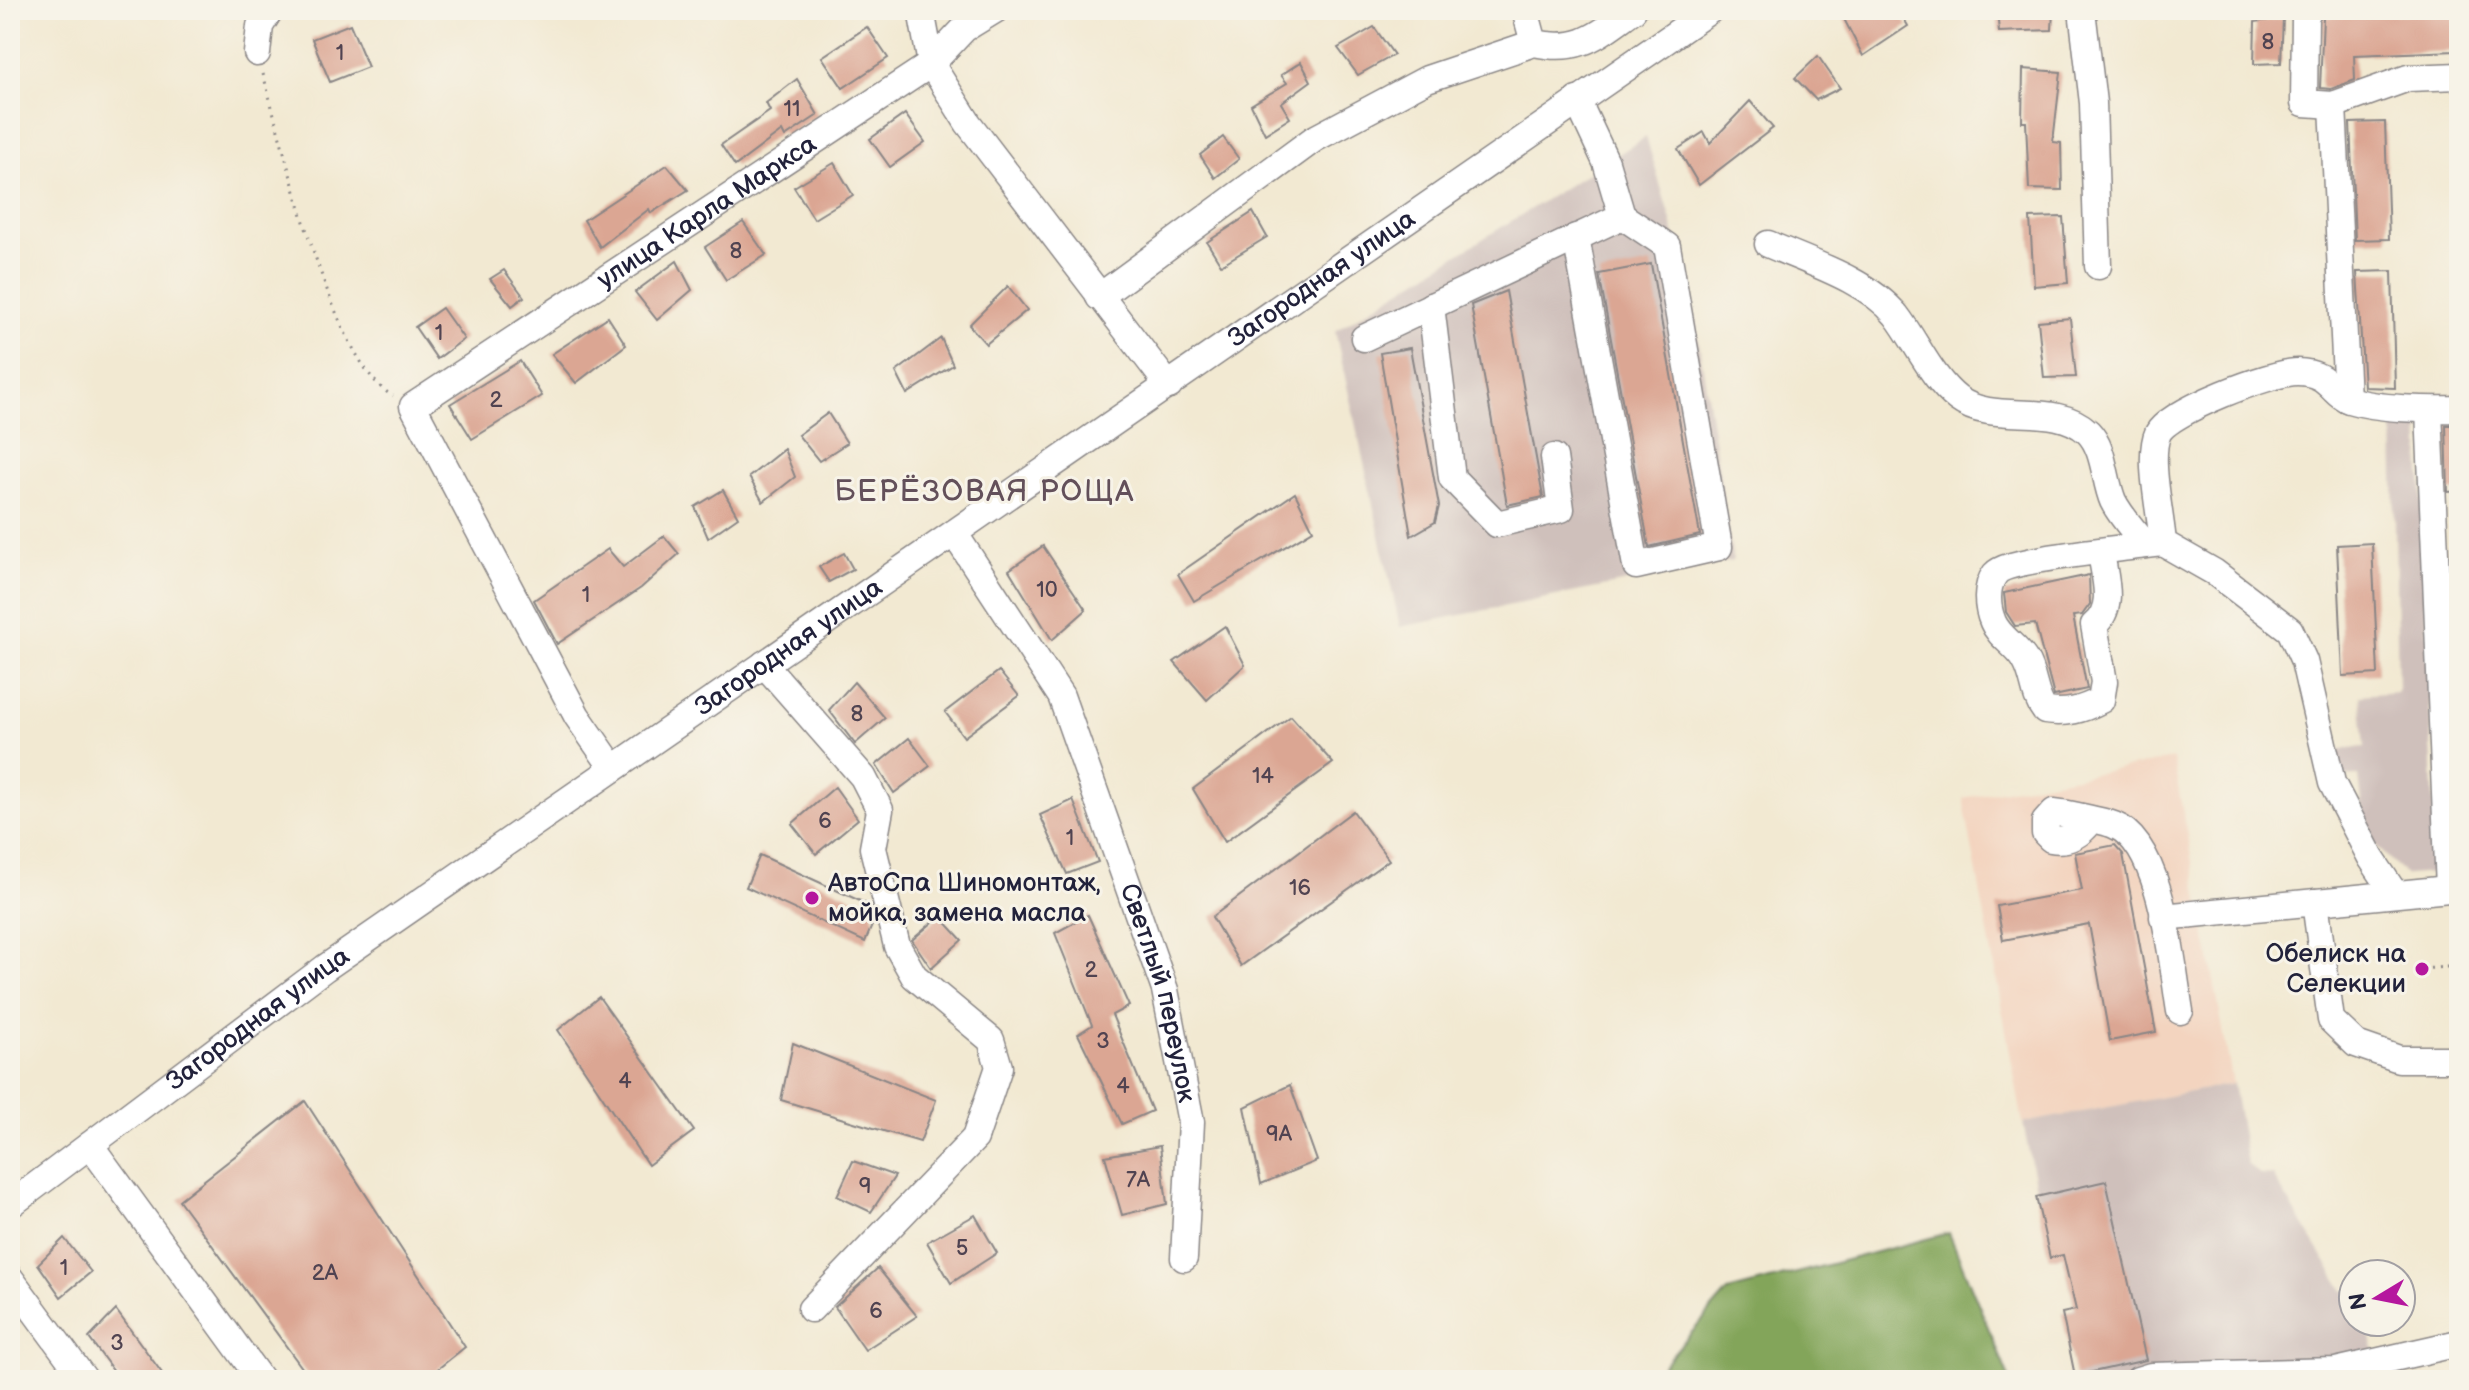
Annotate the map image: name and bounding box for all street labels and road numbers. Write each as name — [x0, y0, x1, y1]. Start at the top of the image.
street label: улица Карла Маркса — [591, 129, 822, 296]
street label: Загородная улица — [1222, 203, 1421, 354]
street label: Загородная улица — [689, 572, 888, 723]
street label: Светлый переулок — [1113, 879, 1202, 1105]
street label: Загородная улица — [160, 940, 355, 1097]

